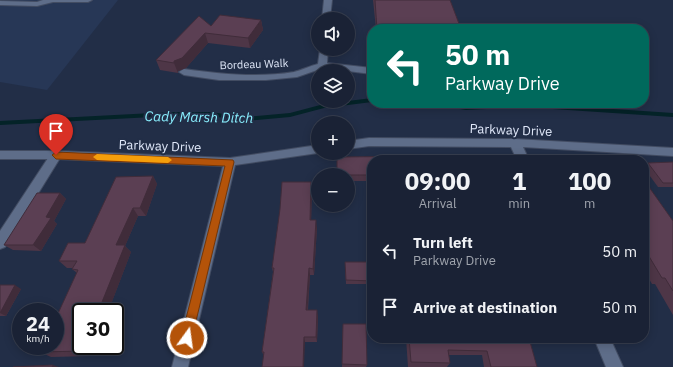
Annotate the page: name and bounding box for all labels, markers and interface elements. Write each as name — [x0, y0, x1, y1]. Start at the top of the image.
map controls — [311, 12, 355, 212]
button: sound — [311, 12, 355, 56]
text: 50 m — [445, 36, 510, 73]
icon: left — [379, 40, 431, 92]
street label: Bordeau Walk — [219, 56, 289, 72]
button: layers — [311, 64, 355, 108]
text: Parkway Drive — [445, 72, 560, 95]
water label: Cady Marsh Ditch — [145, 107, 254, 127]
pin — [39, 114, 73, 155]
button: + — [311, 116, 355, 160]
icon: arrive — [45, 120, 67, 142]
street label: Parkway Drive — [469, 120, 553, 140]
street label: Parkway Drive — [118, 136, 202, 156]
text: 09:00 — [405, 165, 470, 197]
text: 1 — [512, 165, 526, 197]
text: 100 — [568, 165, 611, 197]
button: − — [311, 168, 355, 212]
text: Arrival — [419, 195, 457, 212]
text: min — [508, 195, 530, 212]
text: m — [584, 195, 595, 212]
text: Turn left — [413, 233, 473, 252]
icon: left — [379, 240, 401, 262]
text: 50 m — [602, 242, 637, 261]
text: Parkway Drive — [413, 252, 496, 269]
icon: arrive — [379, 296, 401, 318]
text: Arrive at destination — [413, 298, 557, 317]
text: 50 m — [602, 298, 637, 317]
speed limit sign: 30 — [72, 303, 124, 355]
text: 24 — [26, 310, 50, 337]
position arrow — [166, 317, 208, 359]
text: km/h — [26, 332, 50, 345]

